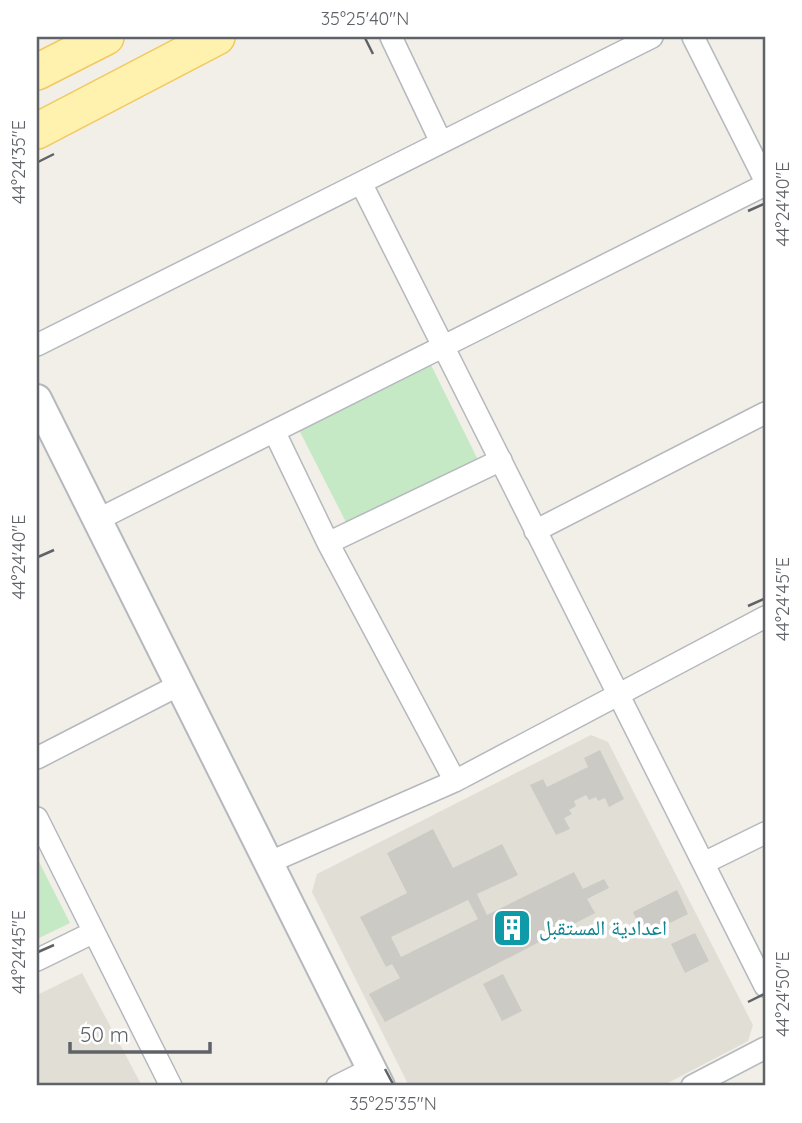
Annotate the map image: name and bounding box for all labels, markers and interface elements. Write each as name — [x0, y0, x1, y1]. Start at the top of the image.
text: 35°25'40"N — [321, 7, 409, 30]
text: 44°24'35"E — [7, 120, 30, 204]
text: 44°24'40"E — [771, 162, 794, 246]
text: 44°24'40"E — [7, 515, 30, 599]
text: 44°24'45"E — [771, 557, 794, 641]
building icon: اعدادية المستقبل — [491, 907, 533, 949]
text: 44°24'45"E — [7, 910, 30, 994]
place label: اعدادية المستقبل — [539, 914, 667, 941]
text: 44°24'50"E — [771, 951, 794, 1037]
scale bar — [70, 1011, 210, 1055]
text: 50 m — [80, 1021, 129, 1047]
text: 35°25'35"N — [349, 1092, 437, 1115]

